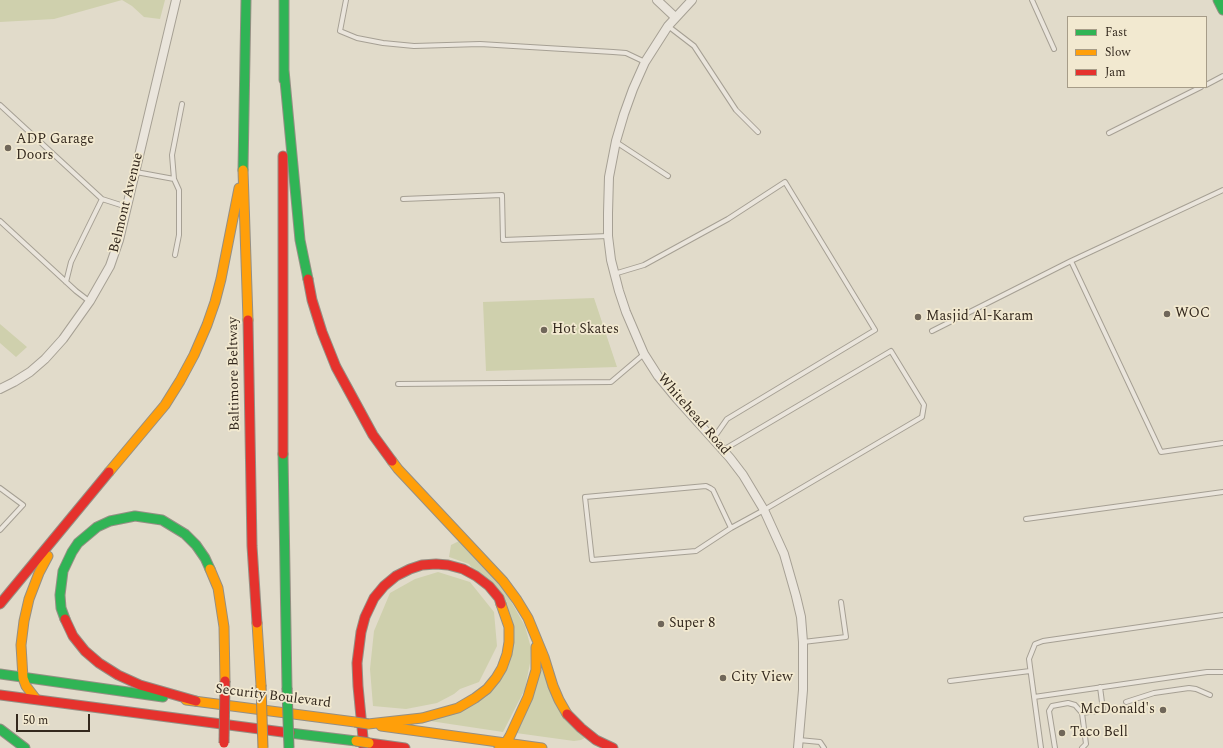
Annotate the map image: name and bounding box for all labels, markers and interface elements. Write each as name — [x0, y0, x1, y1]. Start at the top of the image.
legend — [1067, 16, 1207, 88]
text: Fast — [1105, 23, 1127, 42]
text: Slow — [1105, 43, 1130, 62]
text: Jam — [1105, 63, 1126, 82]
place label: ADP Garage Doors — [16, 132, 94, 164]
marker: ADP Garage Doors — [3, 143, 13, 153]
street label: Belmont Avenue — [106, 151, 148, 255]
place label: WOC — [1175, 306, 1210, 322]
place label: Masjid Al-Karam — [926, 309, 1033, 325]
marker: WOC — [1162, 309, 1172, 319]
marker: Masjid Al-Karam — [913, 312, 923, 322]
street label: Baltimore Beltway — [226, 317, 244, 431]
place label: Hot Skates — [552, 322, 619, 338]
marker: Hot Skates — [539, 325, 549, 335]
street label: Whitehead Road — [653, 371, 733, 459]
place label: Super 8 — [669, 616, 715, 632]
marker: Super 8 — [656, 619, 666, 629]
place label: City View — [731, 670, 793, 686]
marker: City View — [718, 673, 728, 683]
street label: Security Boulevard — [214, 682, 332, 712]
place label: McDonald's — [1080, 702, 1155, 718]
marker: McDonald's — [1158, 705, 1168, 715]
scale bar — [18, 706, 92, 732]
text: 50 m — [23, 711, 48, 730]
place label: Taco Bell — [1070, 725, 1128, 741]
marker: Taco Bell — [1057, 728, 1067, 738]

